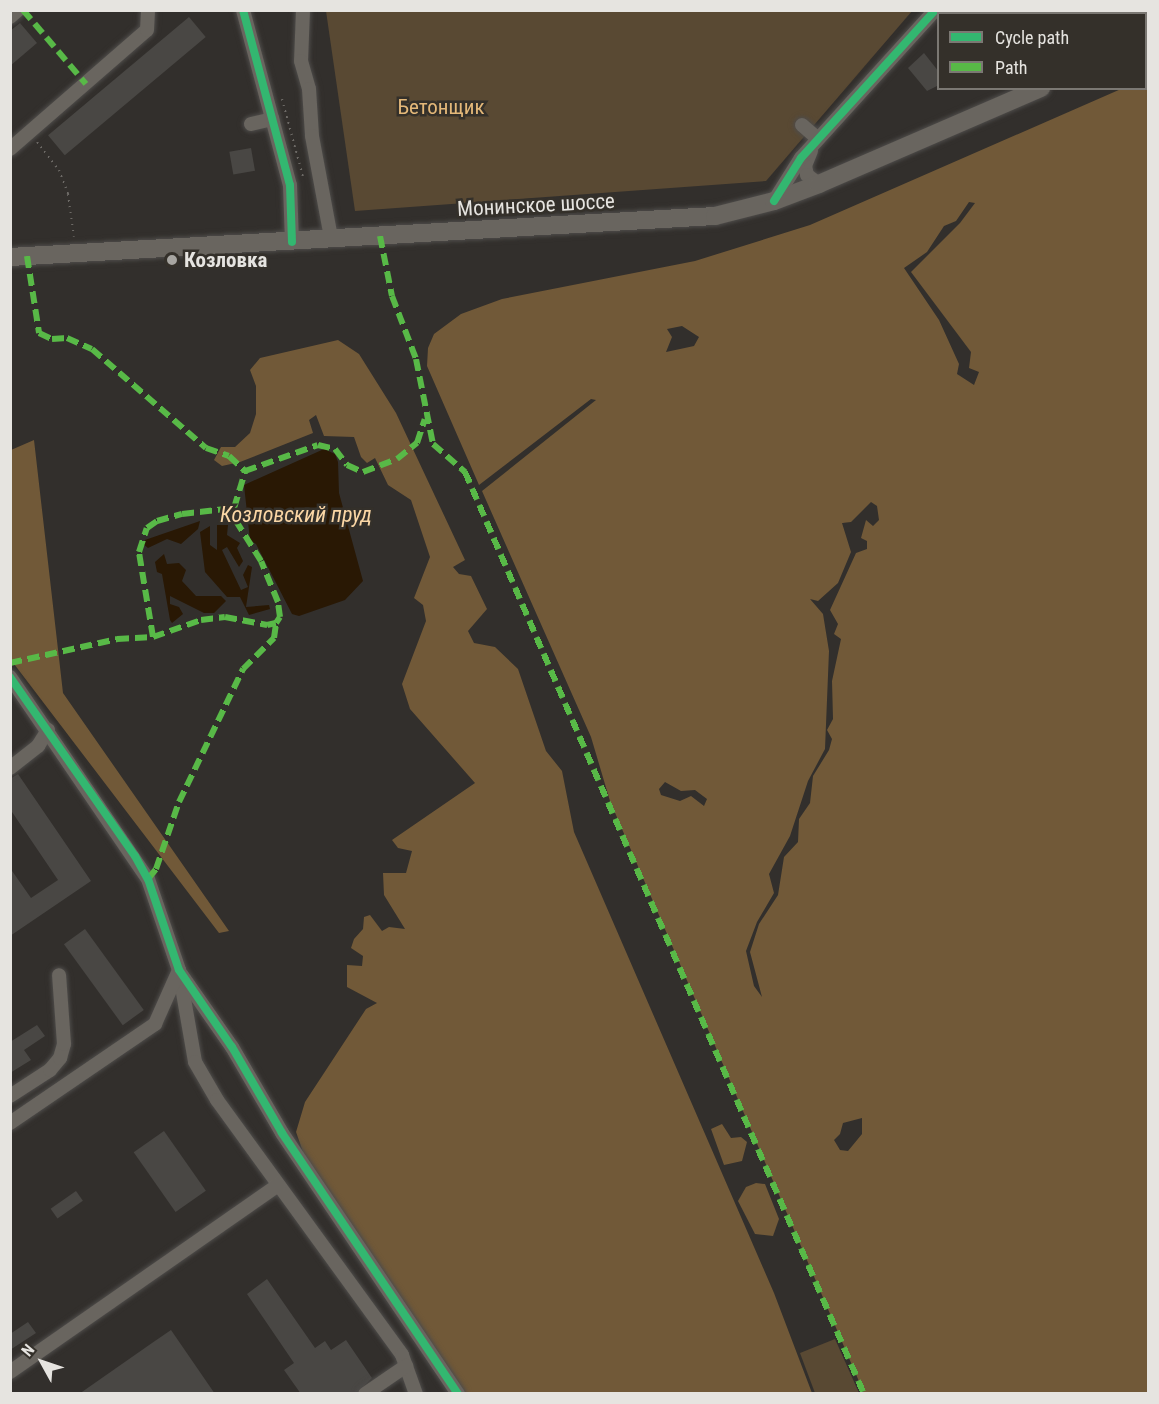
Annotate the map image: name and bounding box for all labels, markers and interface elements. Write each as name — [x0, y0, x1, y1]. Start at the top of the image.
legend — [937, 12, 1147, 90]
text: Cycle path — [995, 27, 1069, 48]
text: Path — [995, 57, 1028, 78]
park label: Бетонщик — [398, 94, 484, 120]
street label: Монинское шоссе — [457, 188, 615, 222]
place label: Козловка — [184, 247, 267, 273]
marker: Козловка — [165, 253, 179, 267]
water label: Козловский пруд — [220, 502, 372, 528]
north arrow — [12, 1332, 72, 1392]
text: N — [17, 1340, 38, 1360]

